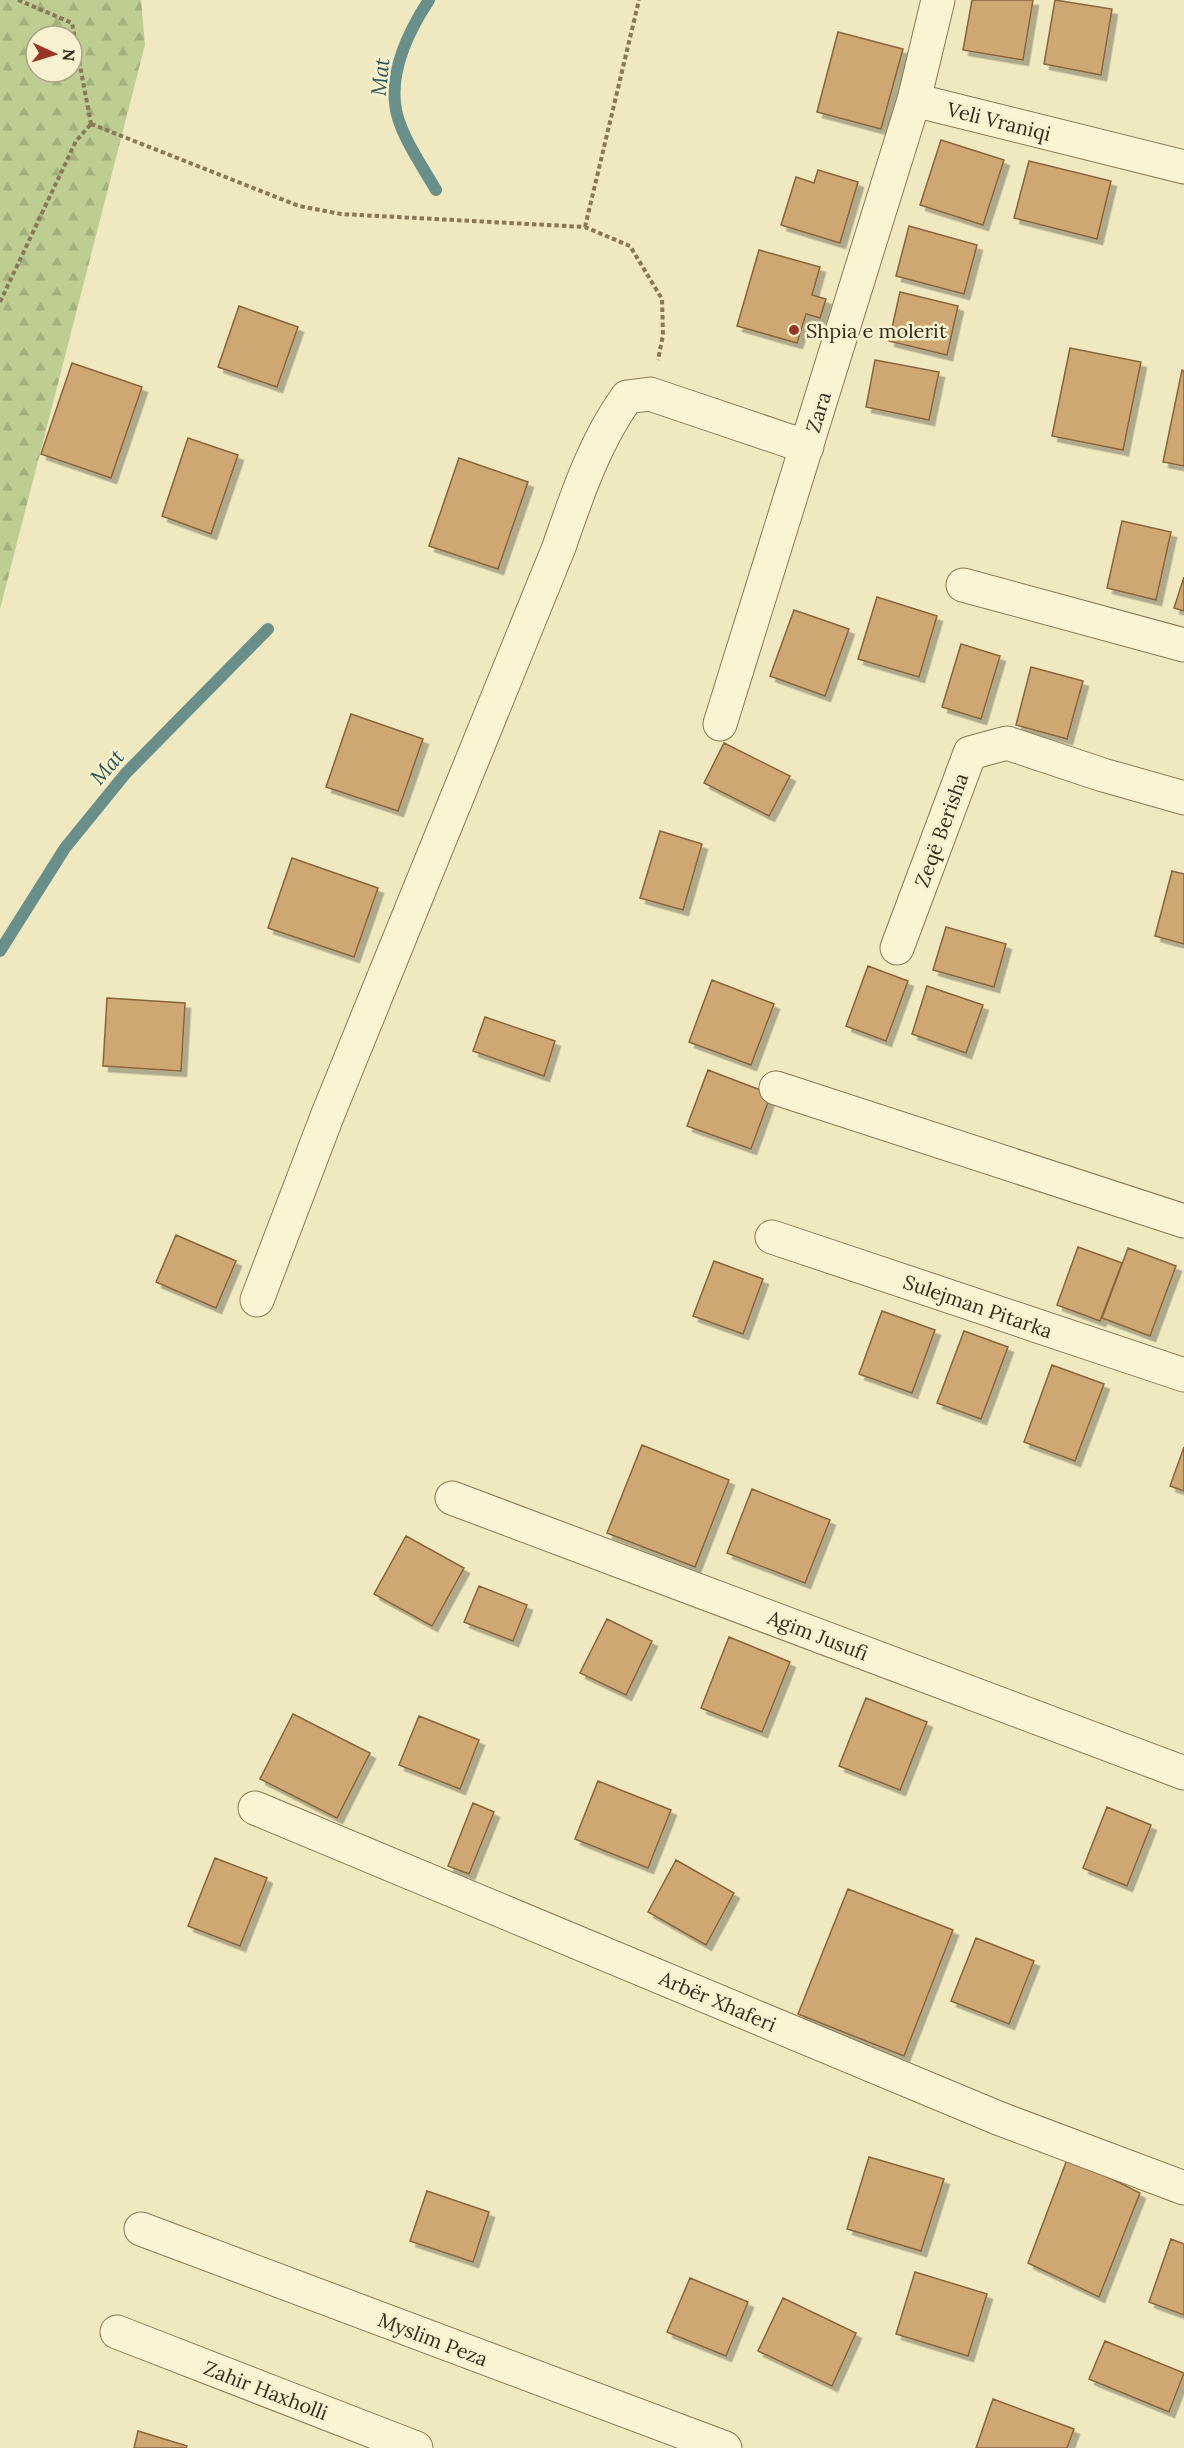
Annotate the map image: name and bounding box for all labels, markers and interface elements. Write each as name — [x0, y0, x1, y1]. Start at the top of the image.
north arrow — [24, 24, 84, 84]
text: N — [59, 48, 79, 62]
water label: Mat — [365, 56, 395, 97]
street label: Veli Vraniqi — [944, 96, 1053, 146]
place label: Shpia e molerit — [806, 318, 947, 343]
marker: Shpia e molerit — [787, 323, 801, 337]
street label: Zara — [800, 389, 836, 435]
water label: Mat — [84, 743, 130, 790]
street label: Zeqë Berisha — [909, 769, 973, 891]
street label: Sulejman Pitarka — [900, 1269, 1056, 1343]
street label: Agim Jusufi — [763, 1604, 872, 1666]
street label: Arbër Xhaferi — [655, 1965, 780, 2037]
street label: Myslim Peza — [375, 2307, 491, 2371]
street label: Zahir Haxholli — [201, 2355, 331, 2425]

